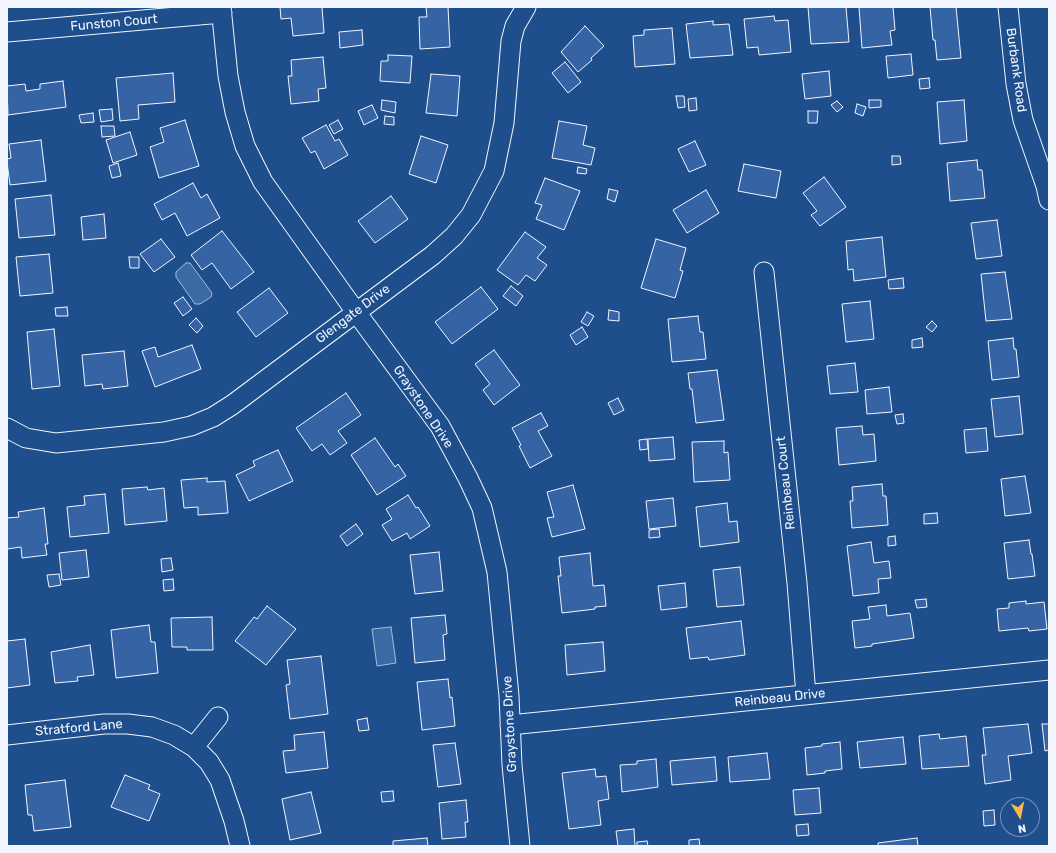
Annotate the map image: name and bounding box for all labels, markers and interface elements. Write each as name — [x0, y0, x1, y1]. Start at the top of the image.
street label: Funston Court — [70, 11, 158, 35]
street label: Burbank Road — [1002, 27, 1030, 113]
street label: Glengate Drive — [313, 281, 393, 347]
street label: Graystone Drive — [390, 363, 456, 451]
street label: Reinbeau Court — [773, 435, 799, 531]
street label: Graystone Drive — [500, 675, 520, 773]
street label: Reinbeau Drive — [734, 685, 826, 711]
street label: Stratford Lane — [35, 716, 123, 740]
north arrow — [1000, 797, 1040, 837]
text: N — [1017, 821, 1027, 835]

